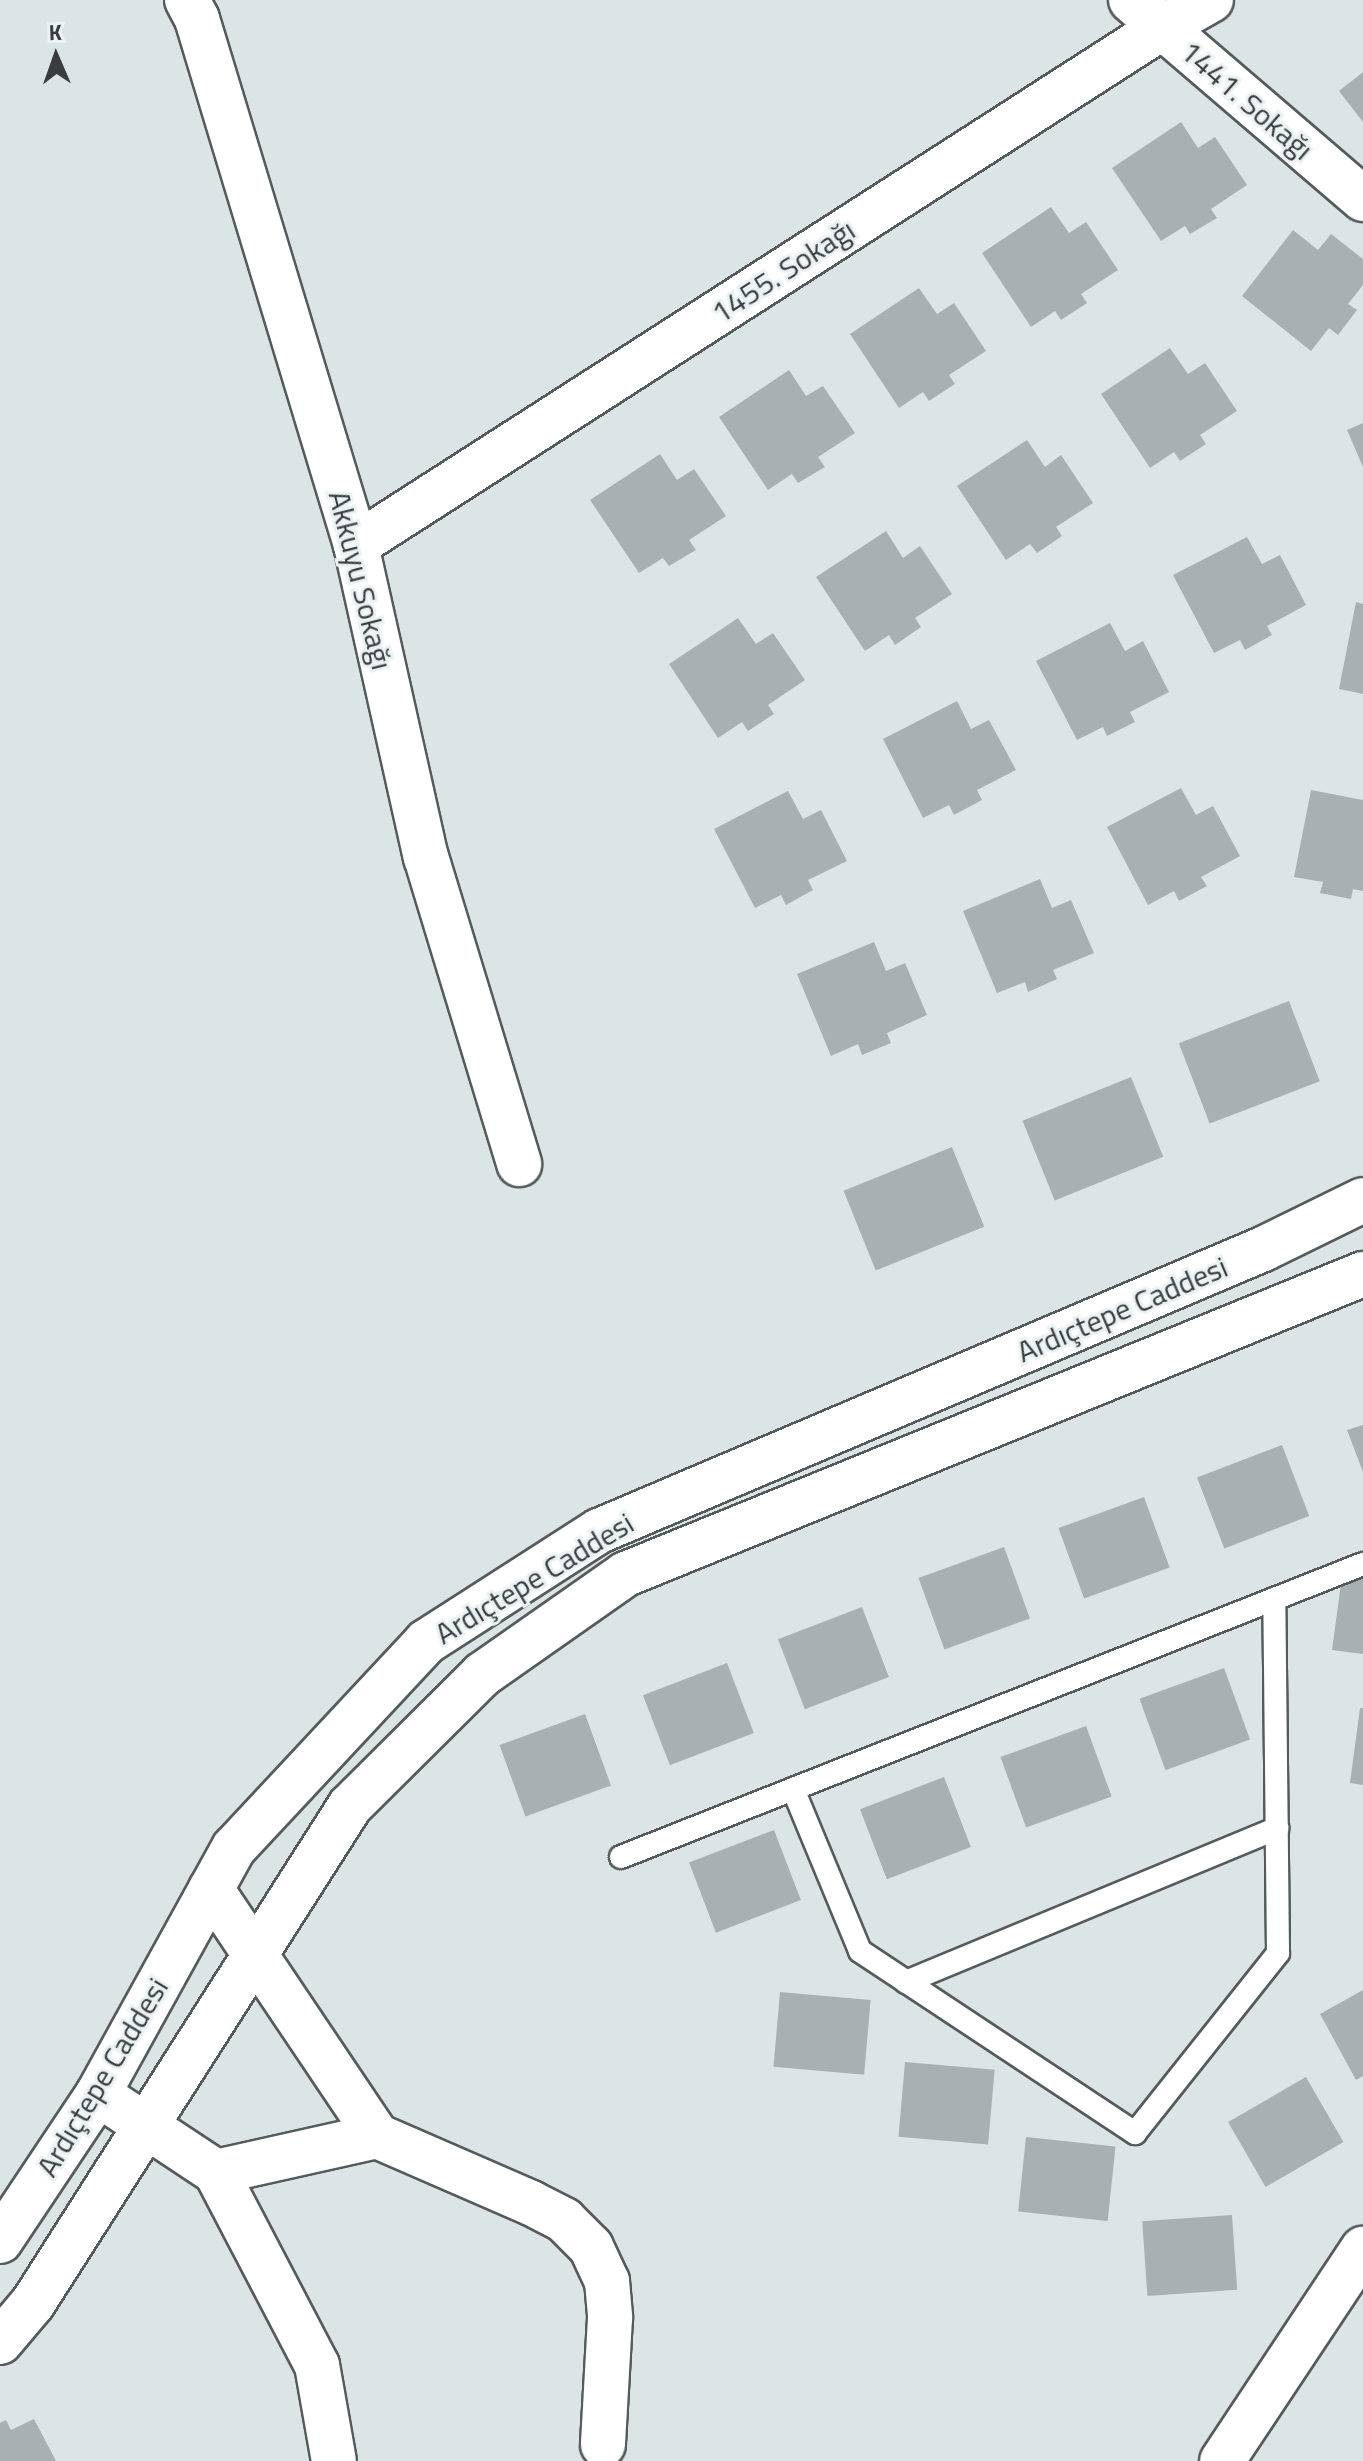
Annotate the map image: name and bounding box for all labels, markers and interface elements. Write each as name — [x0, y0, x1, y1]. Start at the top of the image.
text: K — [48, 15, 62, 49]
north arrow — [16, 16, 96, 96]
street label: 1441. Sokağı — [1173, 33, 1321, 167]
street label: 1455. Sokağı — [705, 211, 861, 331]
street label: Akkuyu Sokağı — [321, 487, 401, 673]
street label: Ardıçtepe Caddesi — [1011, 1248, 1233, 1370]
street label: Ardıçtepe Caddesi — [428, 1505, 640, 1651]
street label: Ardıçtepe Caddesi — [29, 1971, 175, 2183]

